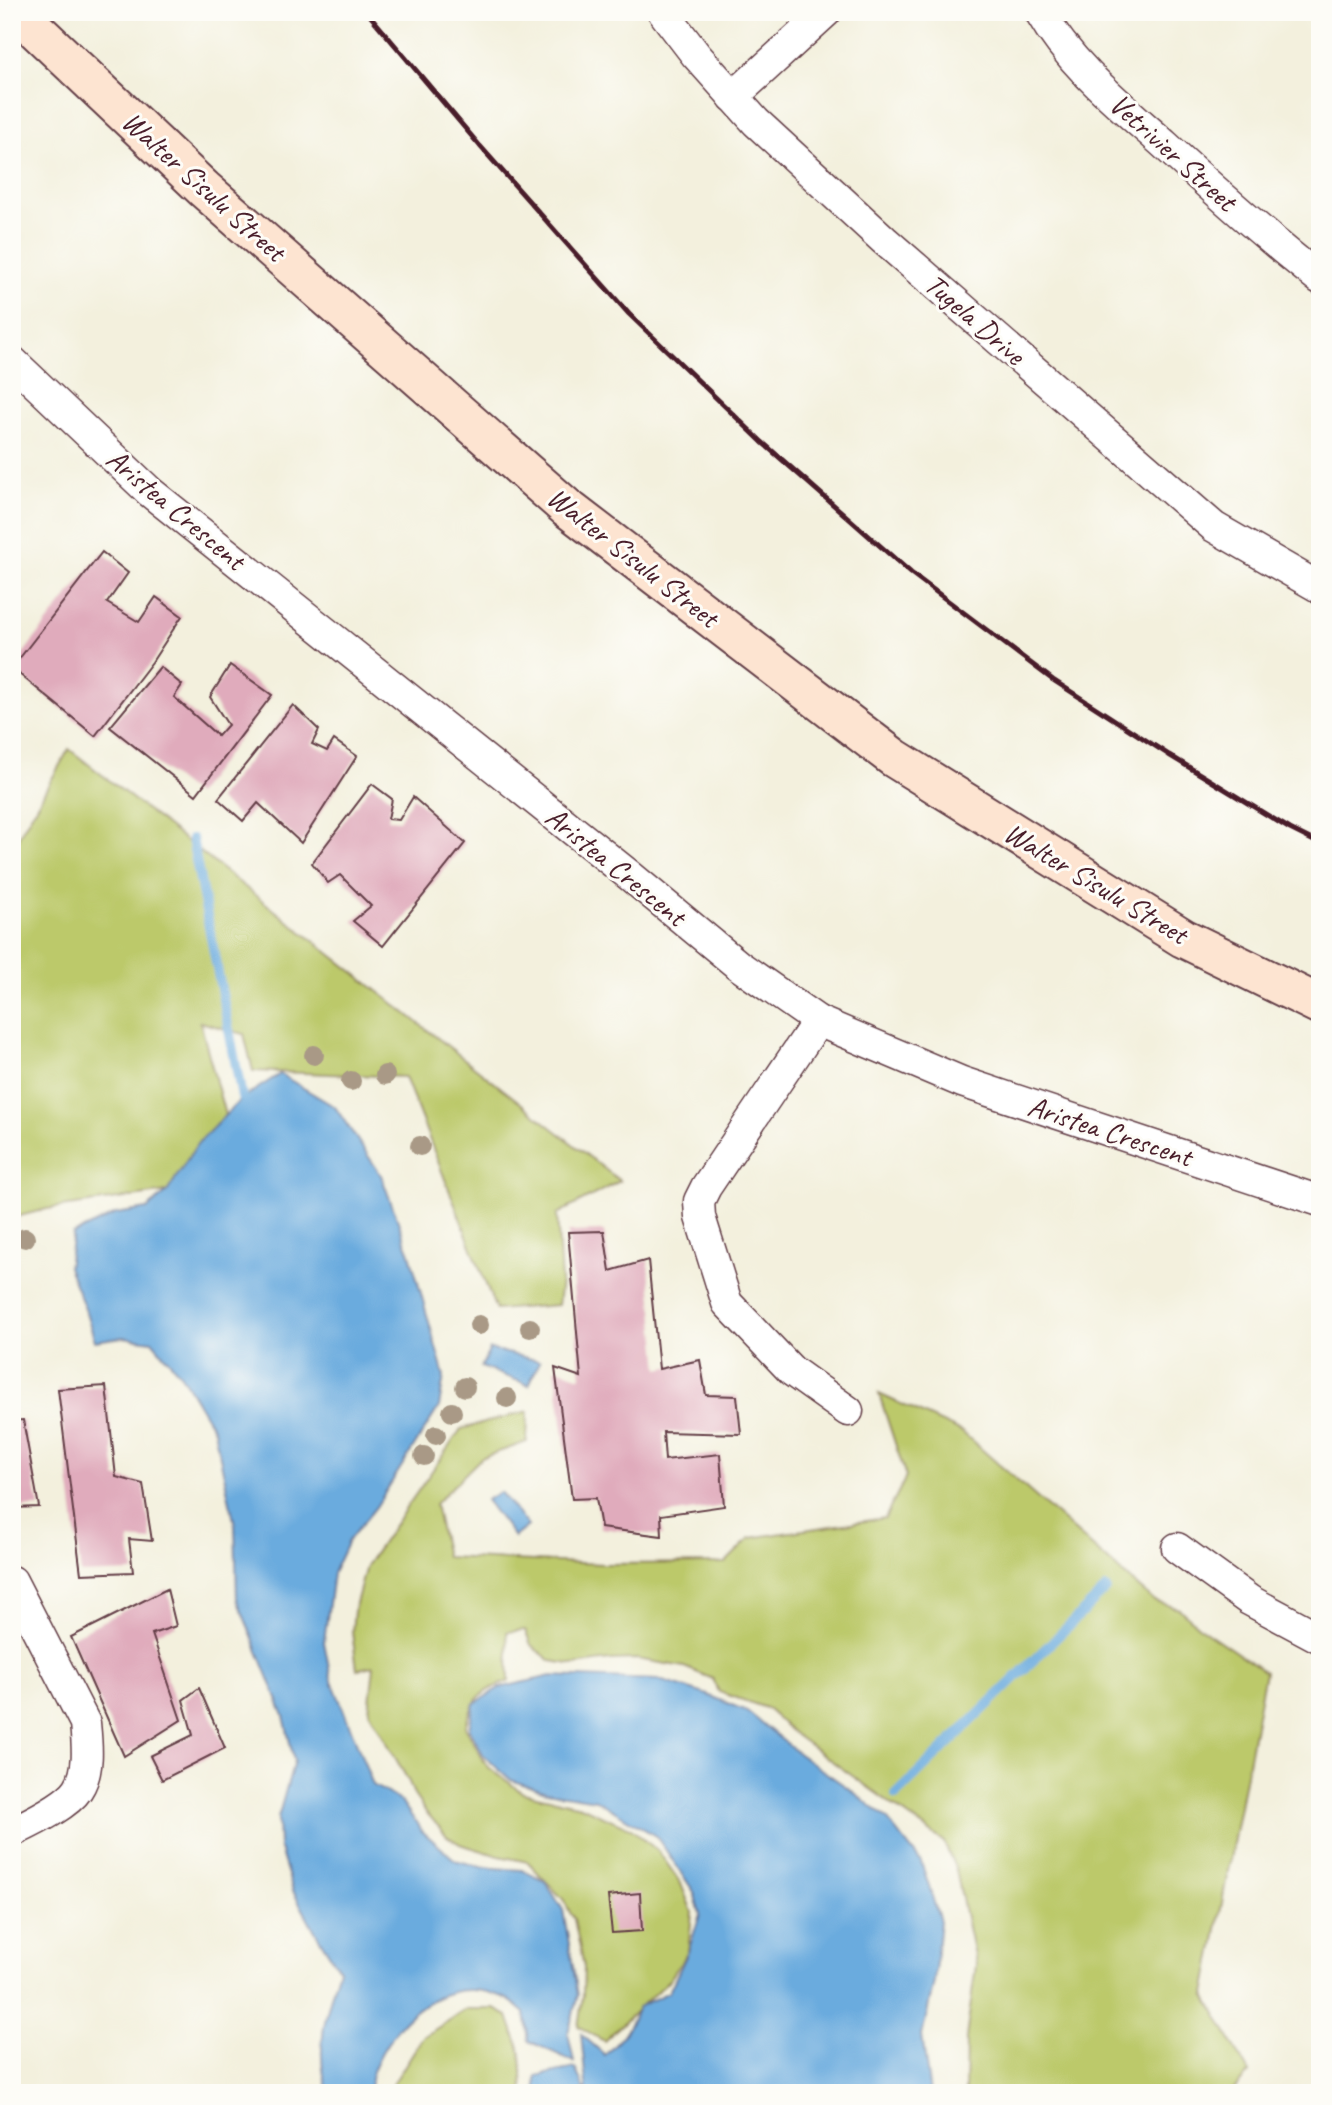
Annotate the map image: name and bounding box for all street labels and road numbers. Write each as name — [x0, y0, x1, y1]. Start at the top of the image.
street label: Vetrivier Street — [1102, 85, 1247, 221]
street label: Walter Sisulu Street — [114, 103, 296, 271]
street label: Tugela Drive — [917, 265, 1035, 374]
street label: Aristea Crescent — [99, 440, 256, 580]
street label: Walter Sisulu Street — [540, 478, 729, 638]
street label: Aristea Crescent — [538, 798, 696, 936]
street label: Walter Sisulu Street — [997, 813, 1197, 954]
street label: Aristea Crescent — [1023, 1087, 1200, 1176]

